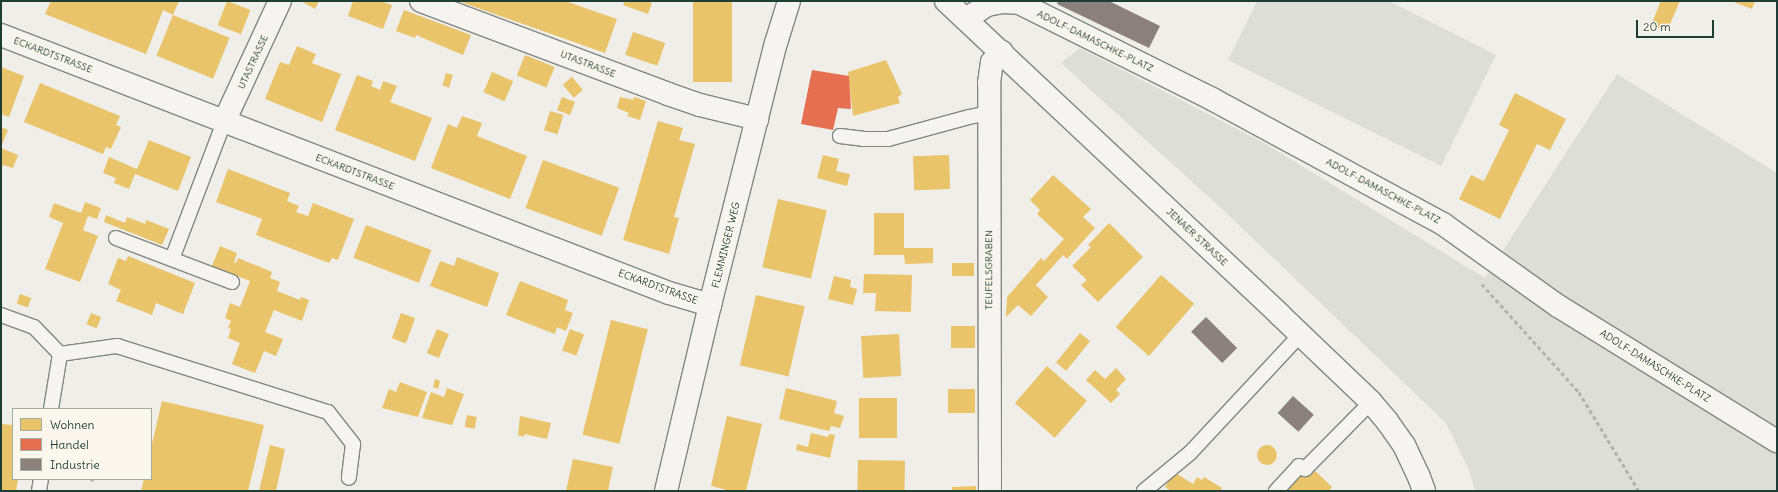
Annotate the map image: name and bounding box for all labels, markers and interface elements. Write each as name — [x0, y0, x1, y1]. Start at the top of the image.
street label: ADOLF-DAMASCHKE-PLATZ — [1035, 8, 1155, 74]
scale bar — [1638, 12, 1716, 38]
text: 20 m — [1643, 19, 1671, 34]
street label: UTASTRASSE — [235, 33, 271, 91]
street label: ECKARDTSTRASSE — [12, 34, 94, 76]
street label: UTASTRASSE — [558, 48, 618, 80]
street label: ECKARDTSTRASSE — [314, 151, 396, 193]
street label: ADOLF-DAMASCHKE-PLATZ — [1324, 156, 1442, 226]
street label: FLEMMINGER WEG — [709, 201, 743, 289]
street label: JENAER STRASSE — [1164, 205, 1230, 269]
street label: TEUFELSGRABEN — [983, 230, 995, 310]
street label: ECKARDTSTRASSE — [617, 267, 699, 307]
street label: ADOLF-DAMASCHKE-PLATZ — [1598, 327, 1712, 405]
legend — [12, 408, 152, 480]
text: Wohnen — [50, 417, 95, 432]
text: Handel — [50, 437, 89, 452]
text: Industrie — [50, 457, 100, 472]

